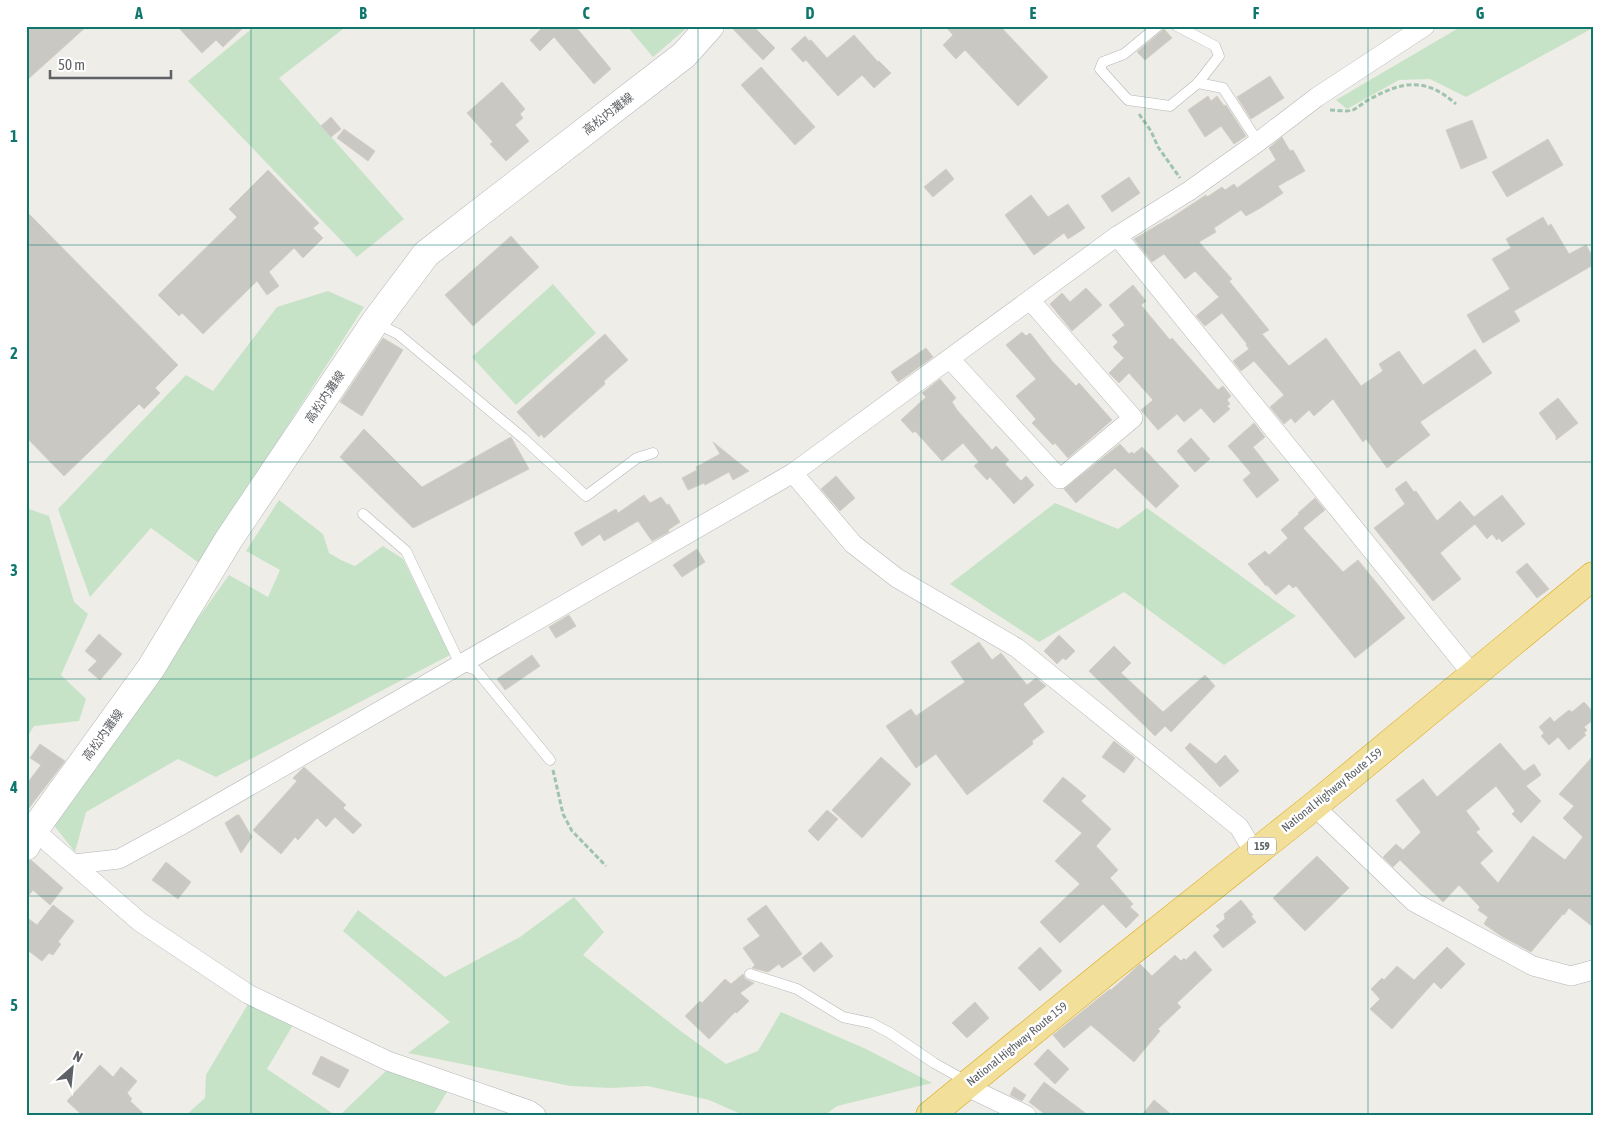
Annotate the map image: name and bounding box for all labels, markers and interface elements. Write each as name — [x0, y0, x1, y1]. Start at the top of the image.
text: A — [134, 4, 143, 22]
text: B — [359, 4, 367, 22]
text: C — [582, 4, 590, 22]
text: D — [806, 4, 815, 22]
text: E — [1030, 4, 1037, 22]
text: F — [1253, 4, 1260, 22]
text: G — [1476, 4, 1485, 22]
scale bar — [50, 48, 171, 80]
text: 50 m — [58, 56, 85, 73]
street label: 高松内灘線 — [580, 90, 636, 138]
text: 1 — [10, 127, 18, 145]
text: 2 — [10, 344, 18, 362]
street label: 高松内灘線 — [302, 368, 348, 426]
text: 3 — [10, 561, 18, 579]
street label: 高松内灘線 — [80, 707, 126, 763]
street label: National Highway Route 159 — [1279, 745, 1385, 835]
text: 4 — [9, 778, 18, 796]
road number: 159 — [1248, 838, 1276, 854]
text: 5 — [10, 996, 18, 1014]
street label: National Highway Route 159 — [964, 999, 1070, 1089]
north arrow — [48, 1044, 98, 1094]
text: N — [71, 1047, 85, 1065]

